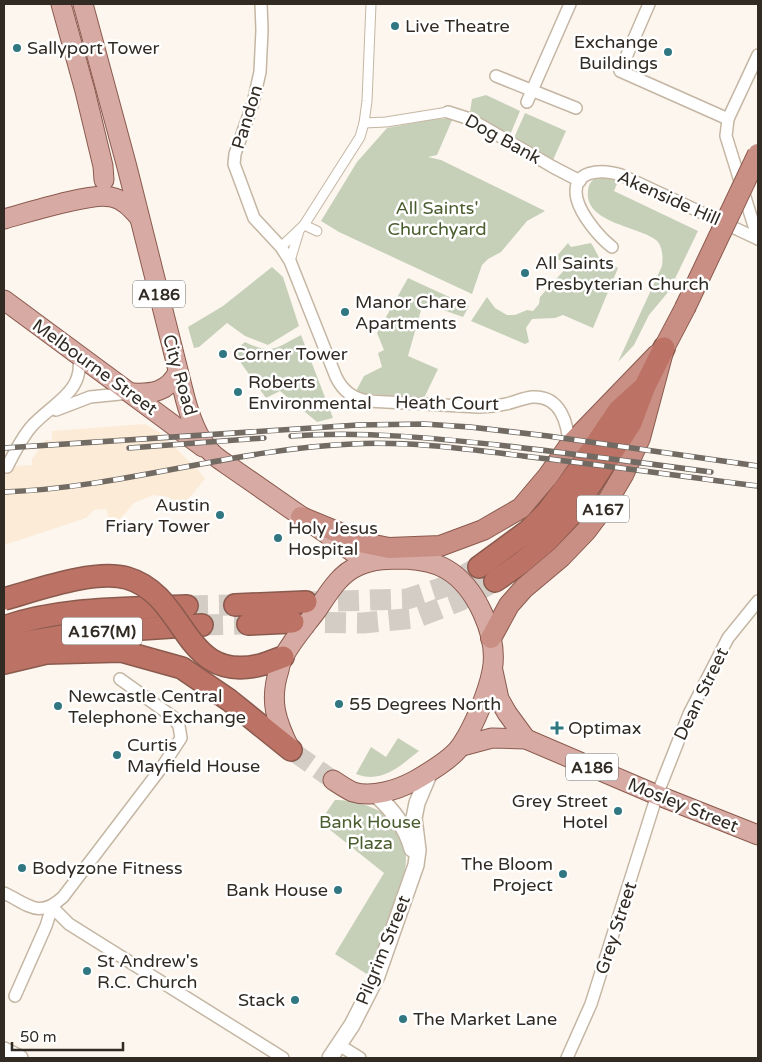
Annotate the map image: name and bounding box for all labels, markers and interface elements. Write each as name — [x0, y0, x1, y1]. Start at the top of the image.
place label: Live Theatre — [405, 15, 510, 37]
marker: Live Theatre — [389, 20, 401, 32]
place label: Exchange Buildings — [574, 31, 658, 74]
place label: Sallyport Tower — [27, 37, 160, 59]
marker: Sallyport Tower — [11, 42, 23, 54]
marker: Exchange Buildings — [662, 46, 674, 58]
street label: Pandon — [227, 82, 267, 152]
street label: Dog Bank — [461, 109, 545, 169]
street label: Akenside Hill — [614, 166, 724, 230]
park label: All Saints' Churchyard — [387, 197, 487, 240]
place label: All Saints Presbyterian Church — [535, 252, 709, 295]
marker: All Saints Presbyterian Church — [519, 267, 531, 279]
road number: A186 — [133, 280, 185, 308]
place label: Manor Chare Apartments — [355, 291, 466, 334]
marker: Manor Chare Apartments — [339, 306, 351, 318]
street label: Melbourne Street — [28, 314, 162, 420]
street label: City Road — [158, 332, 202, 418]
place label: Corner Tower — [233, 343, 348, 365]
marker: Corner Tower — [217, 348, 229, 360]
place label: Roberts Environmental — [248, 371, 372, 414]
marker: Roberts Environmental — [232, 386, 244, 398]
street label: Heath Court — [395, 391, 499, 415]
place label: Austin Friary Tower — [105, 494, 210, 537]
road number: A167 — [577, 496, 629, 522]
marker: Austin Friary Tower — [214, 509, 226, 521]
place label: Holy Jesus Hospital — [288, 517, 378, 560]
marker: Holy Jesus Hospital — [272, 532, 284, 544]
road number: A167(M) — [62, 618, 142, 644]
street label: Dean Street — [669, 644, 733, 744]
place label: Newcastle Central Telephone Exchange — [68, 685, 246, 728]
place label: 55 Degrees North — [349, 693, 501, 715]
marker: 55 Degrees North — [333, 698, 345, 710]
marker: Newcastle Central Telephone Exchange — [52, 700, 64, 712]
place label: Optimax — [568, 717, 641, 739]
marker: Optimax — [550, 721, 564, 735]
place label: Curtis Mayfield House — [127, 734, 260, 777]
marker: Curtis Mayfield House — [111, 749, 123, 761]
road number: A186 — [566, 754, 618, 780]
street label: Mosley Street — [625, 773, 742, 837]
place label: Grey Street Hotel — [512, 790, 608, 833]
marker: Grey Street Hotel — [612, 805, 624, 817]
park label: Bank House Plaza — [319, 811, 421, 854]
place label: The Bloom Project — [461, 853, 553, 896]
place label: Bodyzone Fitness — [32, 857, 183, 879]
marker: Bodyzone Fitness — [16, 862, 28, 874]
marker: The Bloom Project — [557, 868, 569, 880]
place label: Bank House — [226, 879, 328, 901]
street label: Grey Street — [591, 879, 641, 977]
marker: Bank House — [332, 884, 344, 896]
street label: Pilgrim Street — [351, 892, 415, 1008]
place label: St Andrew's R.C. Church — [97, 950, 199, 993]
marker: St Andrew's R.C. Church — [81, 965, 93, 977]
place label: Stack — [238, 989, 285, 1011]
marker: Stack — [289, 994, 301, 1006]
place label: The Market Lane — [413, 1008, 557, 1030]
marker: The Market Lane — [397, 1013, 409, 1025]
scale bar — [12, 1020, 124, 1052]
text: 50 m — [20, 1028, 57, 1046]

